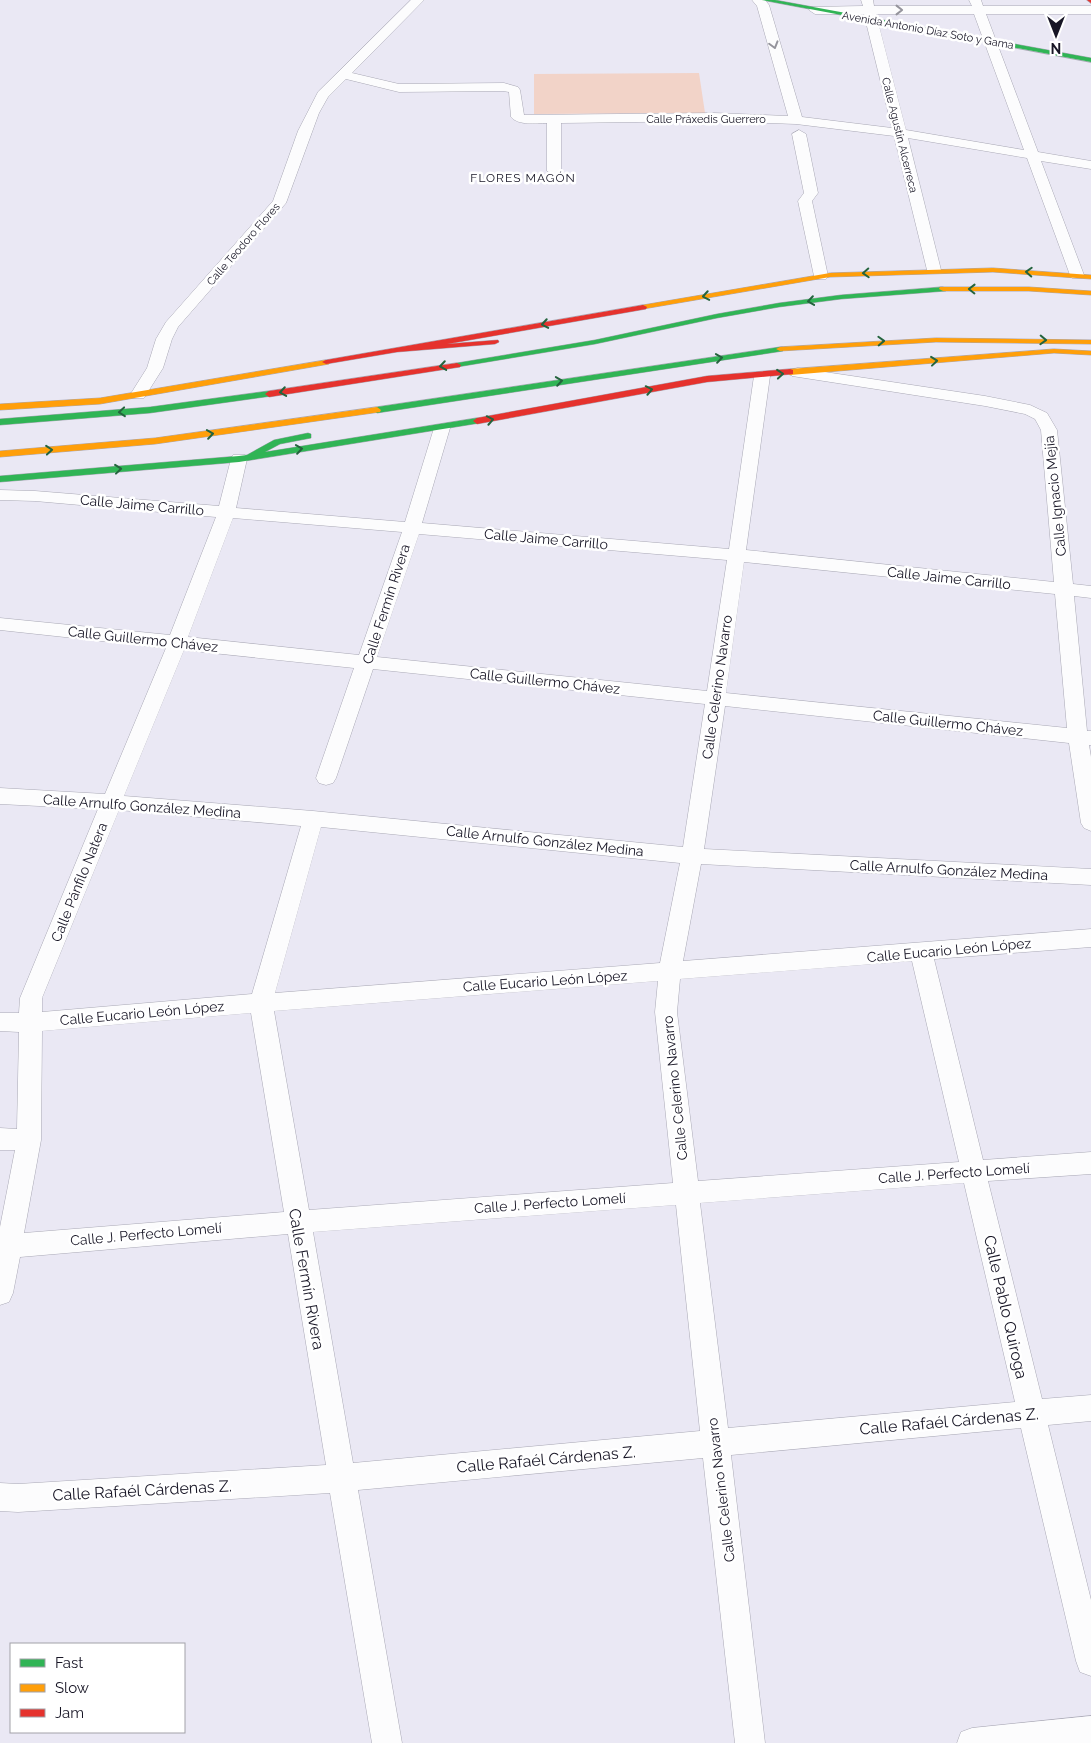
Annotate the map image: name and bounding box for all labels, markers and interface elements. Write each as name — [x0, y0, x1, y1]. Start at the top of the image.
one-way arrow — [895, 5, 903, 15]
street label: Avenida Antonio Díaz Soto y Gama — [841, 9, 1015, 52]
north arrow — [1031, 10, 1081, 60]
text: N — [1051, 40, 1061, 56]
one-way arrow — [769, 41, 779, 49]
street label: Calle Agustín Alcerreca — [879, 76, 920, 194]
street label: Calle Práxedis Guerrero — [646, 113, 766, 126]
district label: FLORES MAGÓN — [470, 171, 576, 185]
street label: Calle Teodoro Flores — [204, 201, 283, 288]
one-way arrow — [1024, 267, 1032, 278]
one-way arrow — [862, 268, 870, 279]
one-way arrow — [968, 284, 976, 294]
one-way arrow — [701, 291, 710, 301]
one-way arrow — [806, 295, 814, 306]
one-way arrow — [541, 319, 550, 329]
one-way arrow — [877, 335, 885, 346]
one-way arrow — [1040, 335, 1048, 345]
one-way arrow — [715, 353, 724, 363]
one-way arrow — [930, 356, 938, 367]
one-way arrow — [439, 360, 447, 371]
one-way arrow — [776, 369, 784, 380]
one-way arrow — [555, 376, 563, 387]
one-way arrow — [645, 385, 654, 395]
one-way arrow — [279, 386, 287, 396]
one-way arrow — [117, 406, 125, 417]
one-way arrow — [485, 415, 494, 425]
one-way arrow — [206, 429, 215, 439]
street label: Calle Ignacio Mejía — [1041, 435, 1069, 557]
one-way arrow — [295, 444, 303, 454]
one-way arrow — [45, 445, 53, 456]
one-way arrow — [115, 464, 123, 475]
street label: Calle Jaime Carrillo — [79, 492, 205, 518]
street label: Calle Jaime Carrillo — [483, 526, 609, 552]
street label: Calle Fermín Rivera — [359, 542, 413, 666]
street label: Calle Jaime Carrillo — [886, 564, 1012, 592]
street label: Calle Celerino Navarro — [699, 614, 735, 760]
street label: Calle Guillermo Chávez — [67, 623, 219, 655]
street label: Calle Guillermo Chávez — [469, 665, 621, 697]
street label: Calle Guillermo Chávez — [872, 707, 1024, 739]
street label: Calle Arnulfo González Medina — [42, 791, 242, 821]
street label: Calle Pánfilo Natera — [48, 820, 110, 944]
street label: Calle Arnulfo González Medina — [445, 823, 645, 859]
street label: Calle Arnulfo González Medina — [849, 857, 1049, 883]
street label: Calle Eucario León López — [866, 935, 1032, 965]
street label: Calle Eucario León López — [462, 967, 628, 995]
street label: Calle Eucario León López — [59, 998, 225, 1028]
street label: Calle Celerino Navarro — [659, 1015, 691, 1161]
street label: Calle J. Perfecto Lomelí — [878, 1160, 1031, 1186]
street label: Calle J. Perfecto Lomelí — [474, 1190, 627, 1216]
street label: Calle Fermín Rivera — [285, 1207, 328, 1351]
street label: Calle J. Perfecto Lomelí — [70, 1219, 223, 1249]
street label: Calle Pablo Quiroga — [980, 1233, 1031, 1381]
street label: Calle Rafaél Cárdenas Z. — [859, 1404, 1039, 1439]
street label: Calle Celerino Navarro — [704, 1417, 738, 1563]
street label: Calle Rafaél Cárdenas Z. — [456, 1442, 636, 1477]
street label: Calle Rafaél Cárdenas Z. — [52, 1476, 232, 1505]
legend — [10, 1643, 185, 1733]
text: Fast — [55, 1654, 83, 1672]
text: Slow — [55, 1679, 89, 1697]
text: Jam — [55, 1704, 84, 1722]

